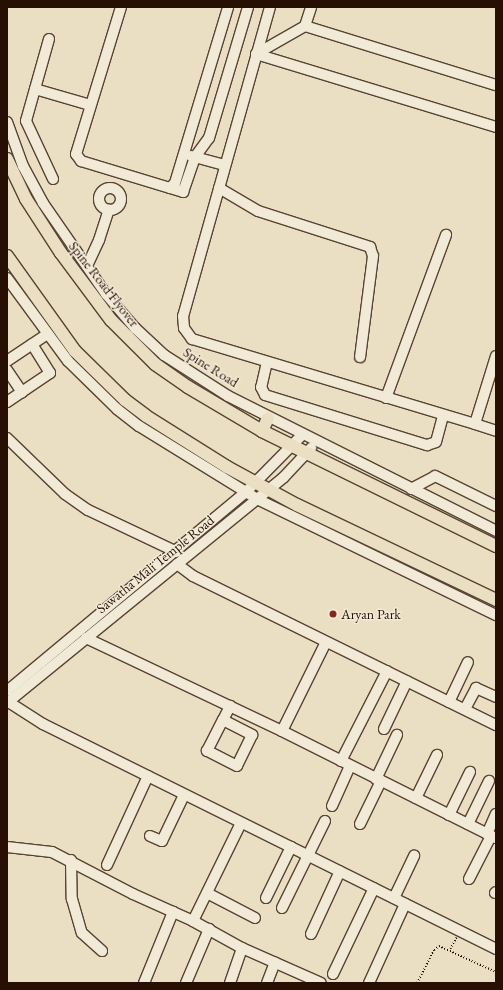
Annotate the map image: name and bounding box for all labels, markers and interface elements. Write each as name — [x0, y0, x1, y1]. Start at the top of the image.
street label: Spine Road Flyover — [65, 238, 143, 330]
street label: Spine Road — [180, 343, 242, 391]
street label: Sawatha Mali Temple Road — [93, 511, 217, 617]
place label: Aryan Park — [341, 606, 401, 622]
marker: Aryan Park — [328, 609, 338, 619]

